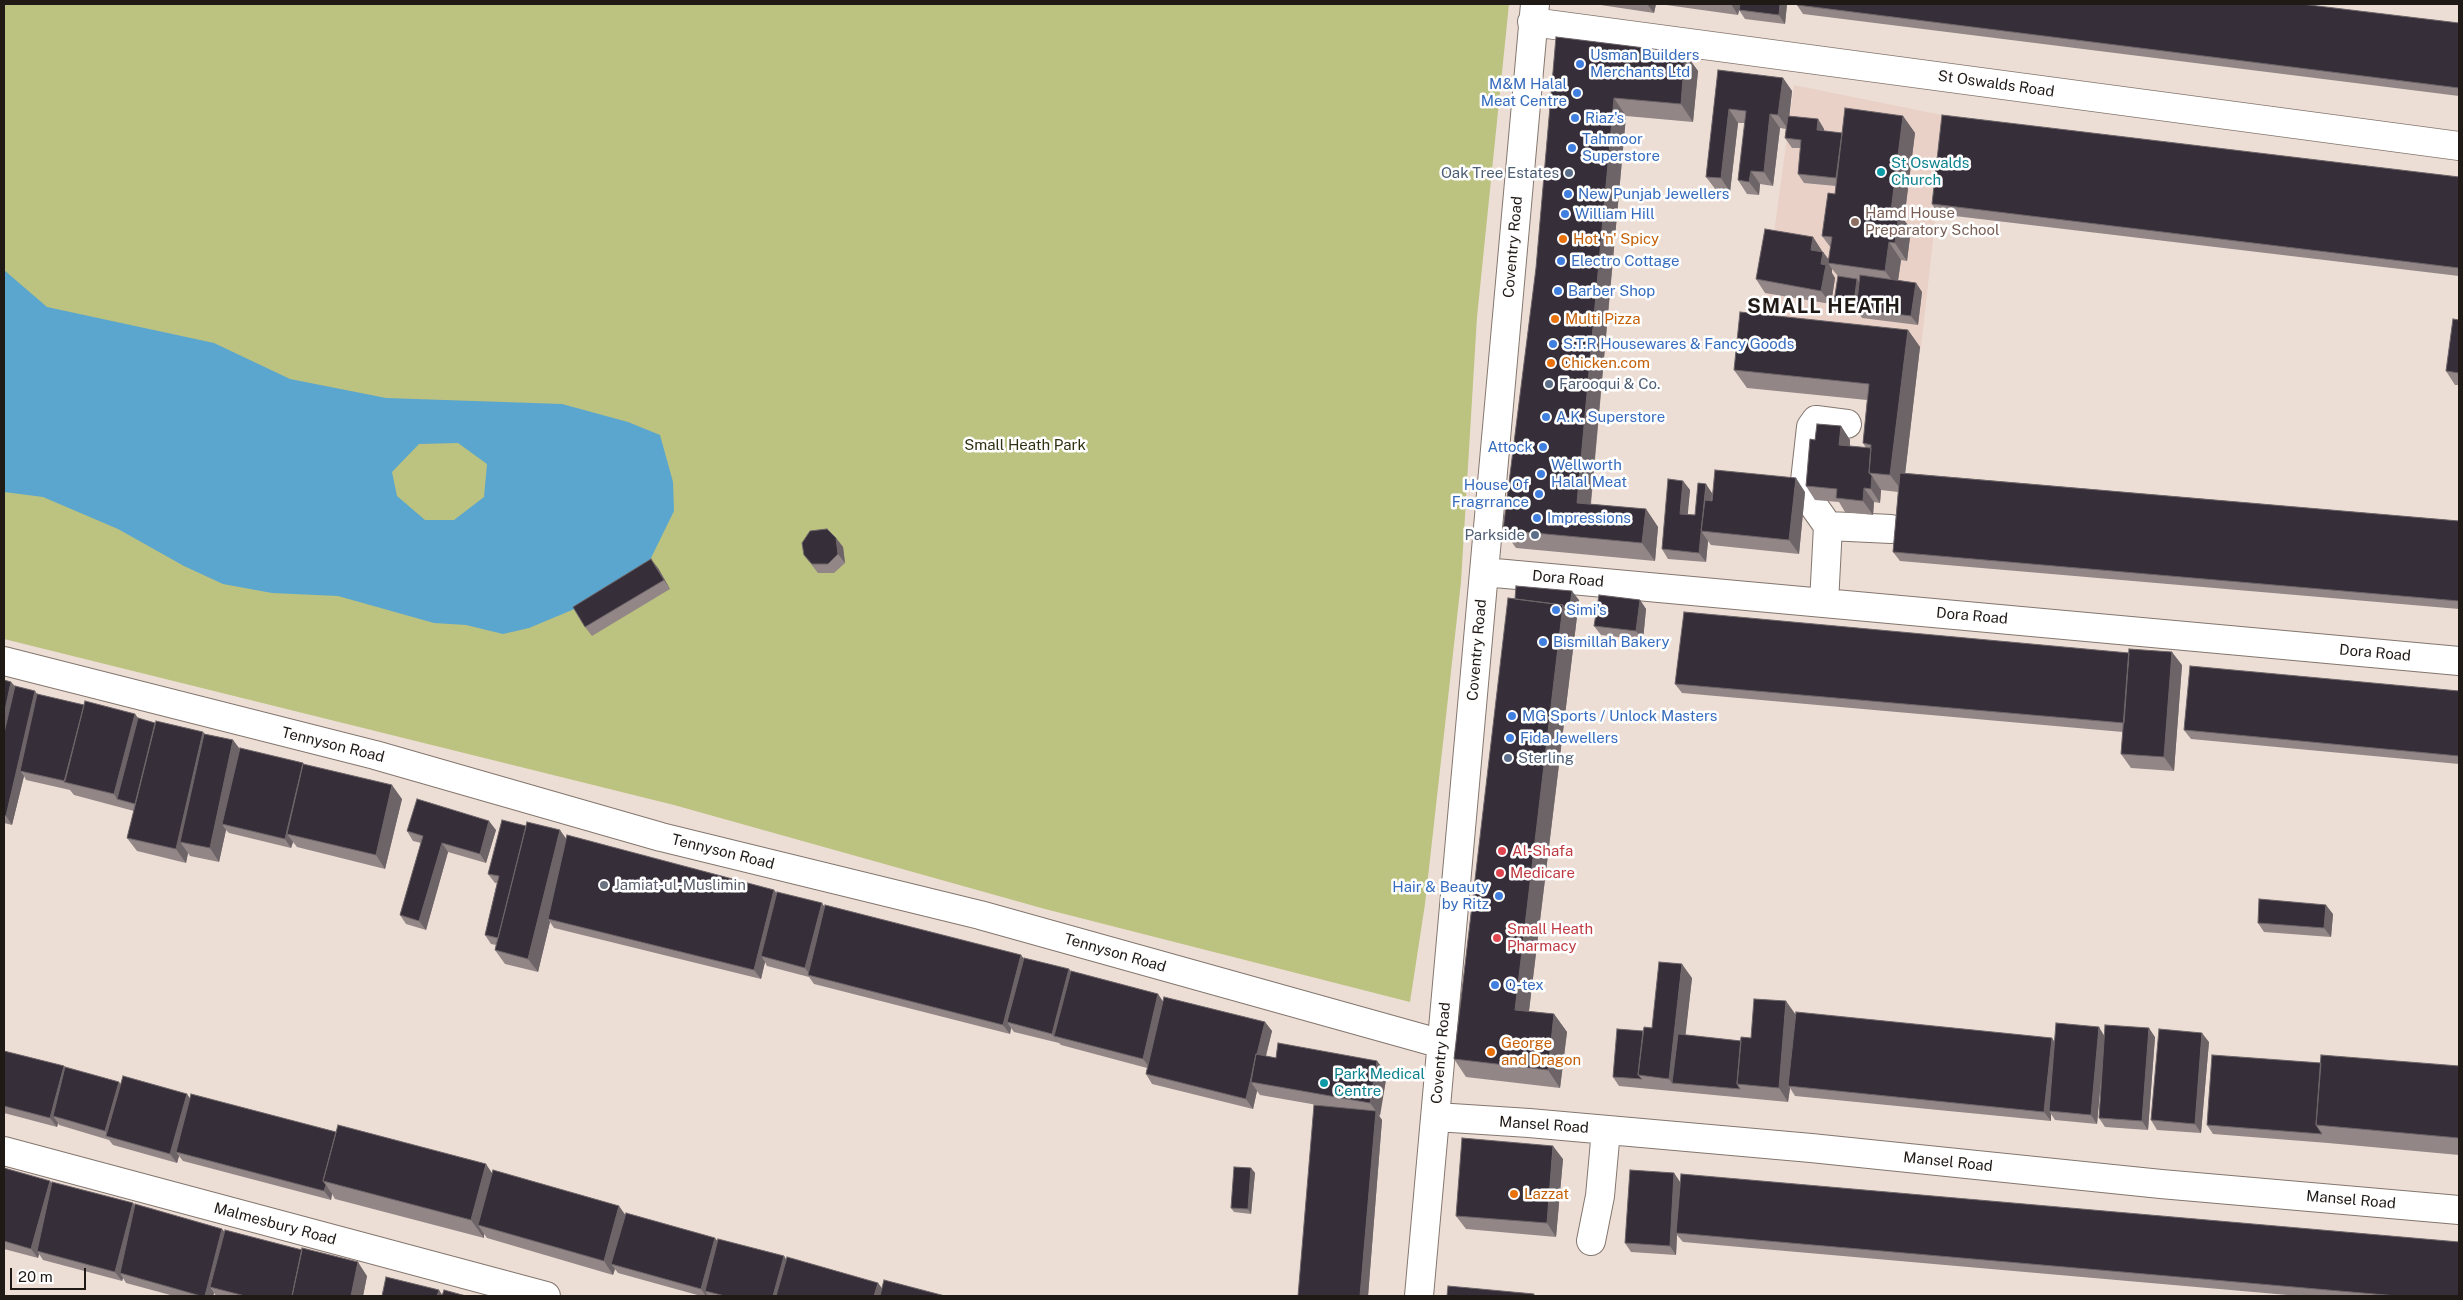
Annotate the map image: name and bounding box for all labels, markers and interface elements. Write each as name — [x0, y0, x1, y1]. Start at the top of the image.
place label: Usman Builders Merchants Ltd — [1590, 46, 1699, 81]
marker: Usman Builders Merchants Ltd — [1574, 58, 1586, 70]
street label: St Oswalds Road — [1937, 67, 2055, 101]
place label: M&M Halal Meat Centre — [1481, 75, 1567, 110]
marker: M&M Halal Meat Centre — [1571, 87, 1583, 99]
place label: Riaz's — [1585, 109, 1624, 127]
marker: Riaz's — [1569, 112, 1581, 124]
place label: Tahmoor Superstore — [1582, 130, 1660, 165]
marker: Tahmoor Superstore — [1566, 142, 1578, 154]
place label: St Oswalds Church — [1891, 154, 1969, 189]
place label: Oak Tree Estates — [1441, 164, 1559, 182]
marker: St Oswalds Church — [1875, 166, 1887, 178]
marker: Oak Tree Estates — [1563, 167, 1575, 179]
place label: New Punjab Jewellers — [1578, 185, 1729, 203]
marker: New Punjab Jewellers — [1562, 188, 1574, 200]
street label: Coventry Road — [1500, 195, 1526, 299]
place label: Hamd House Preparatory School — [1865, 204, 2000, 239]
place label: William Hill — [1575, 205, 1655, 223]
marker: William Hill — [1559, 208, 1571, 220]
marker: Hamd House Preparatory School — [1849, 216, 1861, 228]
place label: Hot 'n' Spicy — [1573, 230, 1659, 248]
marker: Hot 'n' Spicy — [1557, 233, 1569, 245]
place label: Electro Cottage — [1571, 252, 1679, 270]
marker: Electro Cottage — [1555, 255, 1567, 267]
place label: Barber Shop — [1568, 282, 1655, 300]
marker: Barber Shop — [1552, 285, 1564, 297]
district label: SMALL HEATH — [1746, 295, 1902, 319]
place label: Multi Pizza — [1565, 310, 1640, 328]
marker: Multi Pizza — [1549, 313, 1561, 325]
place label: S.T.R Housewares & Fancy Goods — [1563, 335, 1794, 353]
marker: S.T.R Housewares & Fancy Goods — [1547, 338, 1559, 350]
place label: Chicken.com — [1561, 354, 1650, 372]
marker: Chicken.com — [1545, 357, 1557, 369]
place label: Farooqui & Co. — [1559, 375, 1660, 393]
marker: Farooqui & Co. — [1543, 378, 1555, 390]
place label: A.K. Superstore — [1556, 408, 1665, 426]
marker: A.K. Superstore — [1540, 411, 1552, 423]
park label: Small Heath Park — [964, 436, 1086, 454]
place label: Attock — [1487, 438, 1533, 456]
marker: Attock — [1537, 441, 1549, 453]
place label: Wellworth Halal Meat — [1551, 456, 1627, 491]
marker: Wellworth Halal Meat — [1535, 468, 1547, 480]
place label: House Of Fragrrance — [1452, 476, 1529, 511]
marker: House Of Fragrrance — [1533, 488, 1545, 500]
place label: Impressions — [1547, 509, 1631, 527]
marker: Impressions — [1531, 512, 1543, 524]
place label: Parkside — [1464, 526, 1525, 544]
marker: Parkside — [1529, 529, 1541, 541]
street label: Dora Road — [1531, 567, 1605, 591]
street label: Coventry Road — [1464, 598, 1490, 702]
place label: Simi's — [1566, 601, 1607, 619]
marker: Simi's — [1550, 604, 1562, 616]
street label: Dora Road — [1935, 604, 2009, 628]
place label: Bismillah Bakery — [1553, 633, 1670, 651]
marker: Bismillah Bakery — [1537, 636, 1549, 648]
street label: Dora Road — [2338, 641, 2412, 665]
place label: MG Sports / Unlock Masters — [1522, 707, 1717, 725]
marker: MG Sports / Unlock Masters — [1506, 710, 1518, 722]
street label: Tennyson Road — [280, 724, 386, 766]
place label: Fida Jewellers — [1520, 729, 1618, 747]
marker: Fida Jewellers — [1504, 732, 1516, 744]
place label: Sterling — [1518, 749, 1574, 767]
marker: Sterling — [1502, 752, 1514, 764]
street label: Tennyson Road — [670, 831, 776, 873]
place label: Al-Shafa — [1512, 842, 1573, 860]
marker: Al-Shafa — [1496, 845, 1508, 857]
place label: Medicare — [1510, 864, 1575, 882]
marker: Medicare — [1494, 867, 1506, 879]
place label: Jamiat-ul-Muslimin — [614, 876, 746, 894]
place label: Hair & Beauty by Ritz — [1392, 878, 1489, 913]
marker: Jamiat-ul-Muslimin — [598, 879, 610, 891]
marker: Hair & Beauty by Ritz — [1493, 890, 1505, 902]
place label: Small Heath Pharmacy — [1507, 920, 1593, 955]
street label: Tennyson Road — [1062, 930, 1168, 976]
marker: Small Heath Pharmacy — [1491, 932, 1503, 944]
place label: Q-tex — [1505, 976, 1544, 994]
marker: Q-tex — [1489, 979, 1501, 991]
street label: Coventry Road — [1428, 1001, 1454, 1105]
place label: George and Dragon — [1501, 1034, 1581, 1069]
marker: George and Dragon — [1485, 1046, 1497, 1058]
place label: Park Medical Centre — [1334, 1065, 1425, 1100]
marker: Park Medical Centre — [1318, 1077, 1330, 1089]
street label: Mansel Road — [1499, 1113, 1589, 1137]
street label: Mansel Road — [1902, 1148, 1994, 1176]
place label: Lazzat — [1524, 1185, 1569, 1203]
street label: Mansel Road — [2305, 1187, 2397, 1213]
marker: Lazzat — [1508, 1188, 1520, 1200]
street label: Malmesbury Road — [212, 1199, 338, 1249]
scale bar — [12, 1258, 89, 1290]
text: 20 m — [18, 1268, 53, 1285]

